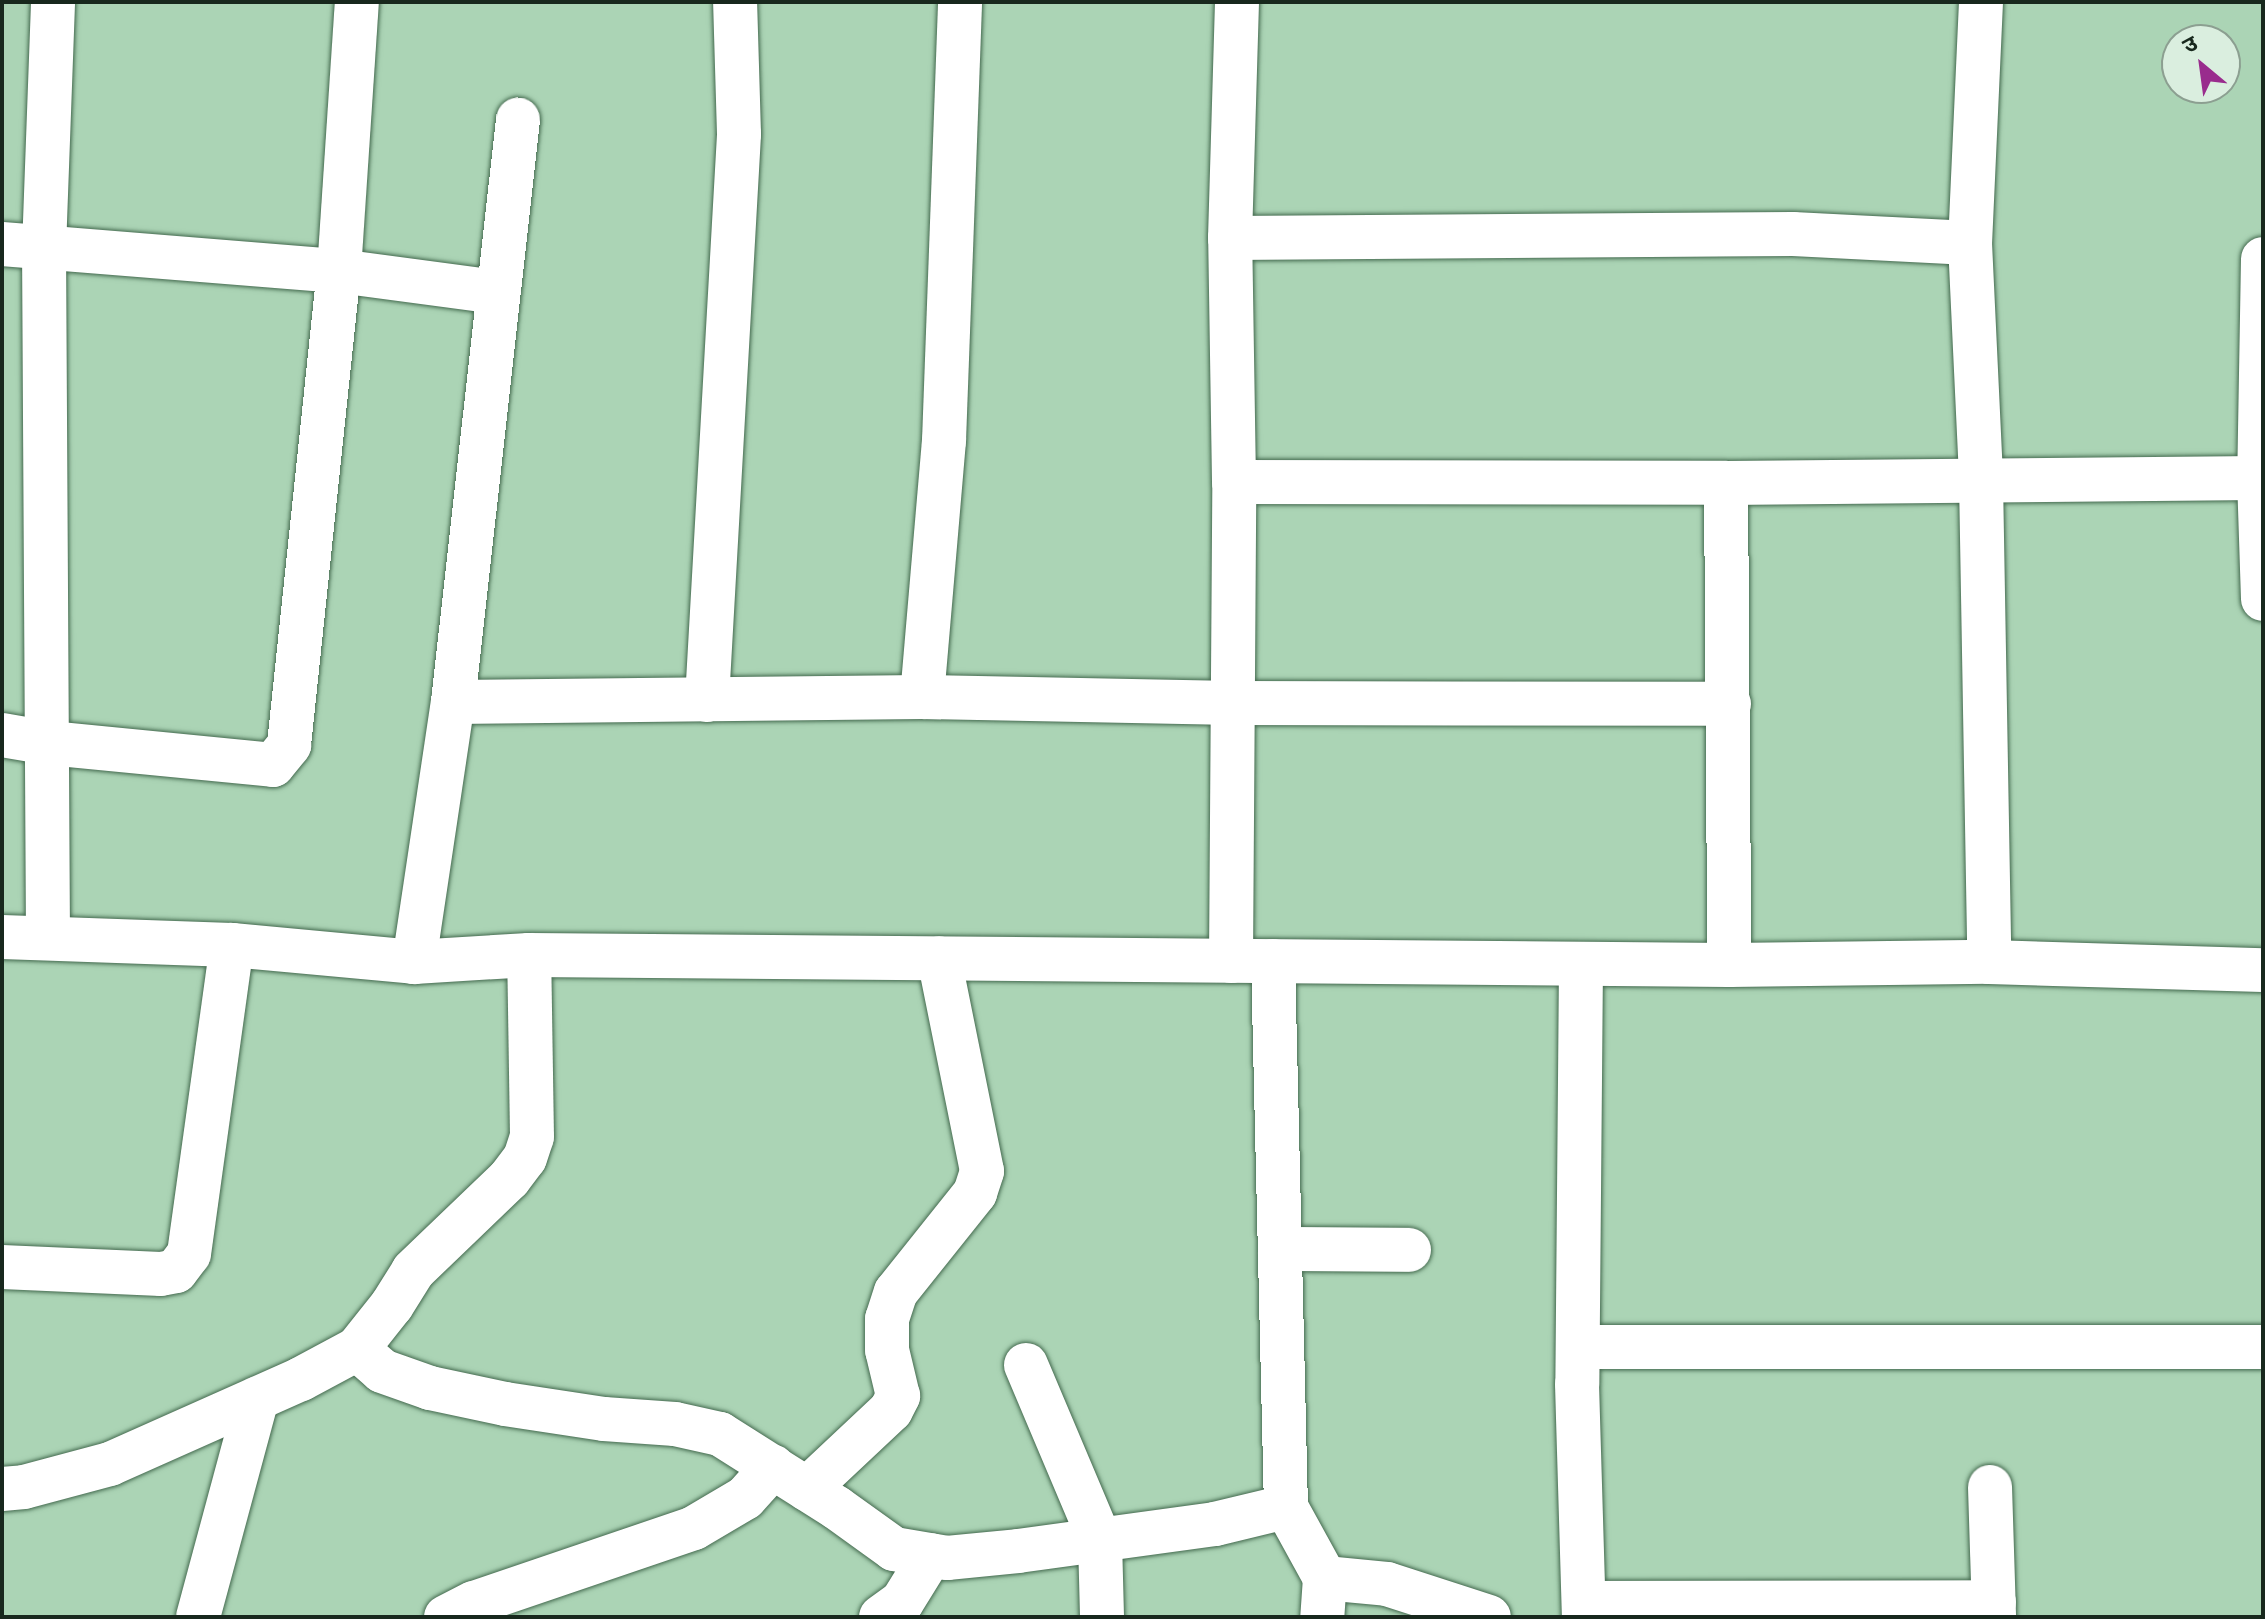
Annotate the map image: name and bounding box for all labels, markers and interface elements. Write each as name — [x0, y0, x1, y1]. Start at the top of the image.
north arrow — [2161, 24, 2241, 104]
text: उ — [2178, 30, 2202, 58]

